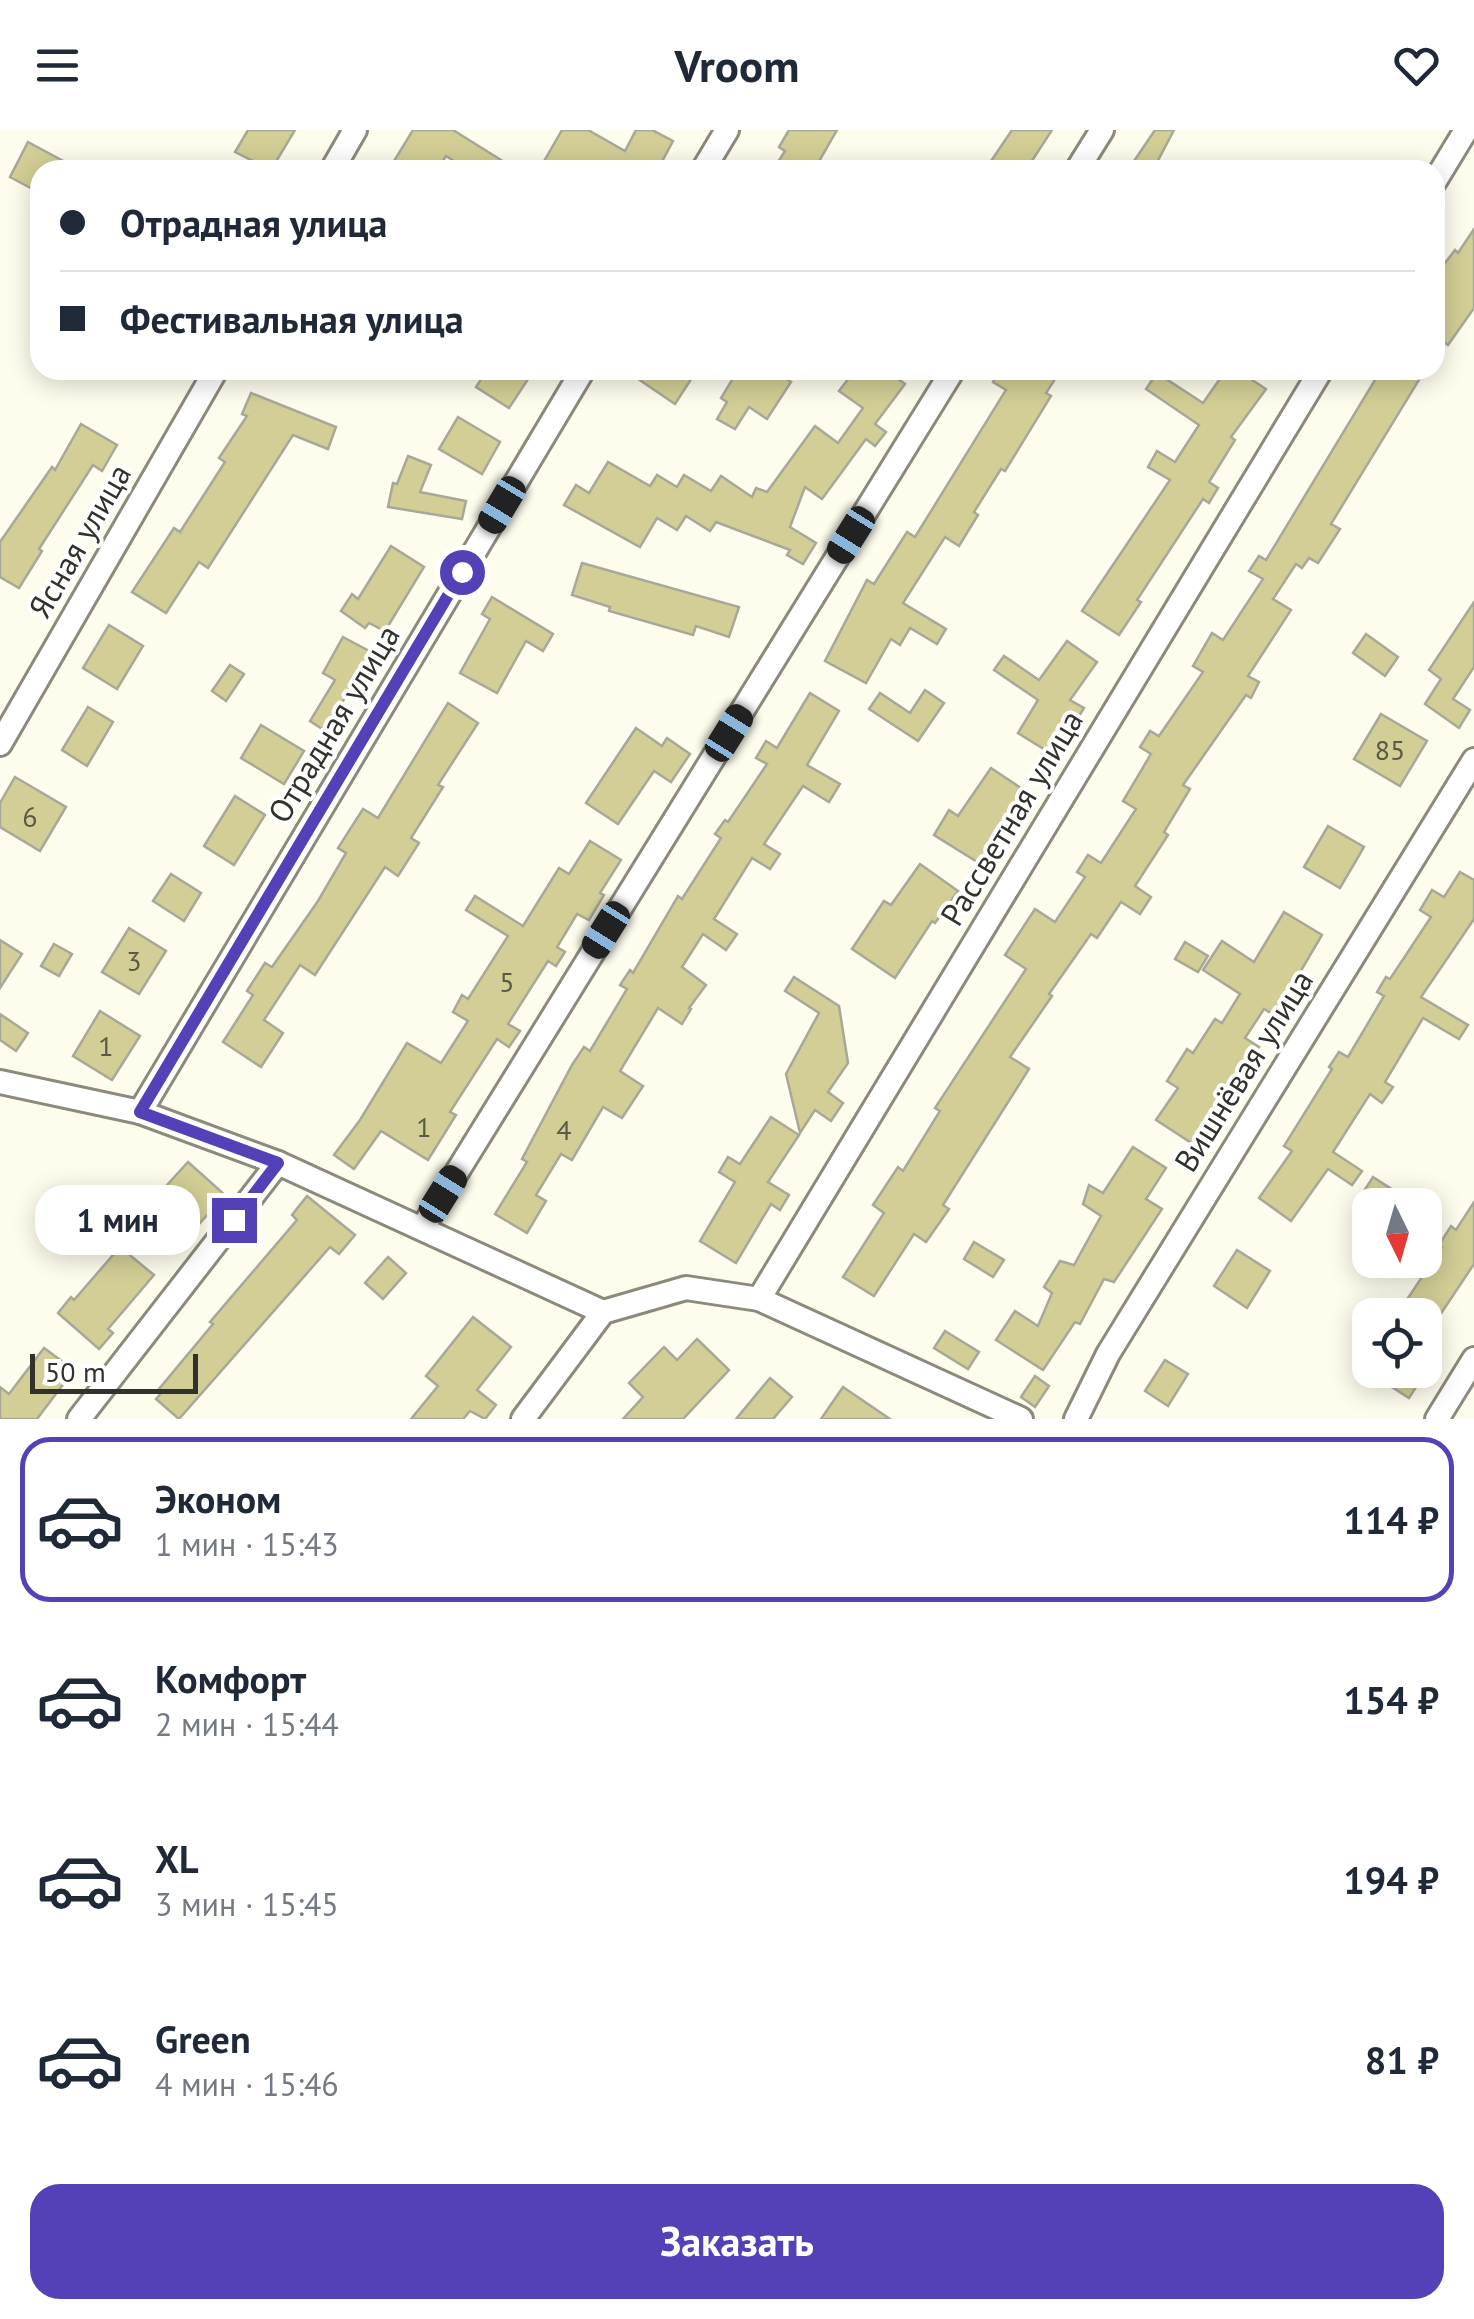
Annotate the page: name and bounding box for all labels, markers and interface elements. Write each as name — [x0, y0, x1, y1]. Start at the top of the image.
text: Vroom — [675, 36, 799, 94]
icon: menu — [30, 38, 85, 93]
icon: heart — [1389, 38, 1444, 93]
text: Отрадная улица — [120, 198, 387, 247]
text: Фестивальная улица — [120, 294, 463, 343]
street label: Ясная улица — [18, 456, 140, 625]
car — [474, 472, 530, 538]
car — [822, 502, 880, 568]
route start — [440, 550, 485, 595]
street label: Отрадная улица — [258, 617, 409, 830]
car — [700, 700, 758, 766]
street label: Рассветная улица — [930, 702, 1092, 933]
house number: 85 — [1375, 731, 1405, 768]
house number: 6 — [22, 798, 38, 835]
car — [577, 897, 635, 963]
house number: 3 — [126, 942, 142, 979]
street label: Вишнёвая улица — [1164, 962, 1322, 1179]
house number: 5 — [499, 963, 515, 1000]
house number: 1 — [98, 1027, 114, 1064]
house number: 1 — [416, 1108, 432, 1145]
house number: 4 — [556, 1111, 572, 1148]
car — [414, 1161, 472, 1227]
callout: 1 мин — [34, 1185, 199, 1255]
north arrow — [1352, 1188, 1442, 1278]
map controls — [1352, 1188, 1442, 1388]
route end — [212, 1198, 257, 1243]
text: 1 мин — [76, 1199, 159, 1241]
button: locate — [1352, 1298, 1442, 1388]
scale bar — [30, 1349, 198, 1394]
text: 50 m — [45, 1353, 106, 1390]
text: Эконом — [155, 1474, 281, 1523]
icon: car — [35, 1475, 125, 1565]
text: 114 ₽ — [1343, 1495, 1439, 1544]
text: 1 мин · 15:43 — [155, 1523, 339, 1565]
text: Комфорт — [155, 1654, 306, 1703]
icon: car — [35, 1655, 125, 1745]
text: 154 ₽ — [1343, 1675, 1439, 1724]
text: 2 мин · 15:44 — [155, 1703, 339, 1745]
text: XL — [155, 1834, 199, 1883]
icon: car — [35, 1835, 125, 1925]
text: 194 ₽ — [1343, 1855, 1439, 1904]
text: 3 мин · 15:45 — [155, 1883, 339, 1925]
text: Green — [155, 2014, 251, 2063]
icon: car — [35, 2015, 125, 2105]
text: 81 ₽ — [1365, 2035, 1439, 2084]
text: 4 мин · 15:46 — [155, 2063, 339, 2105]
button: Заказать — [30, 2184, 1444, 2299]

